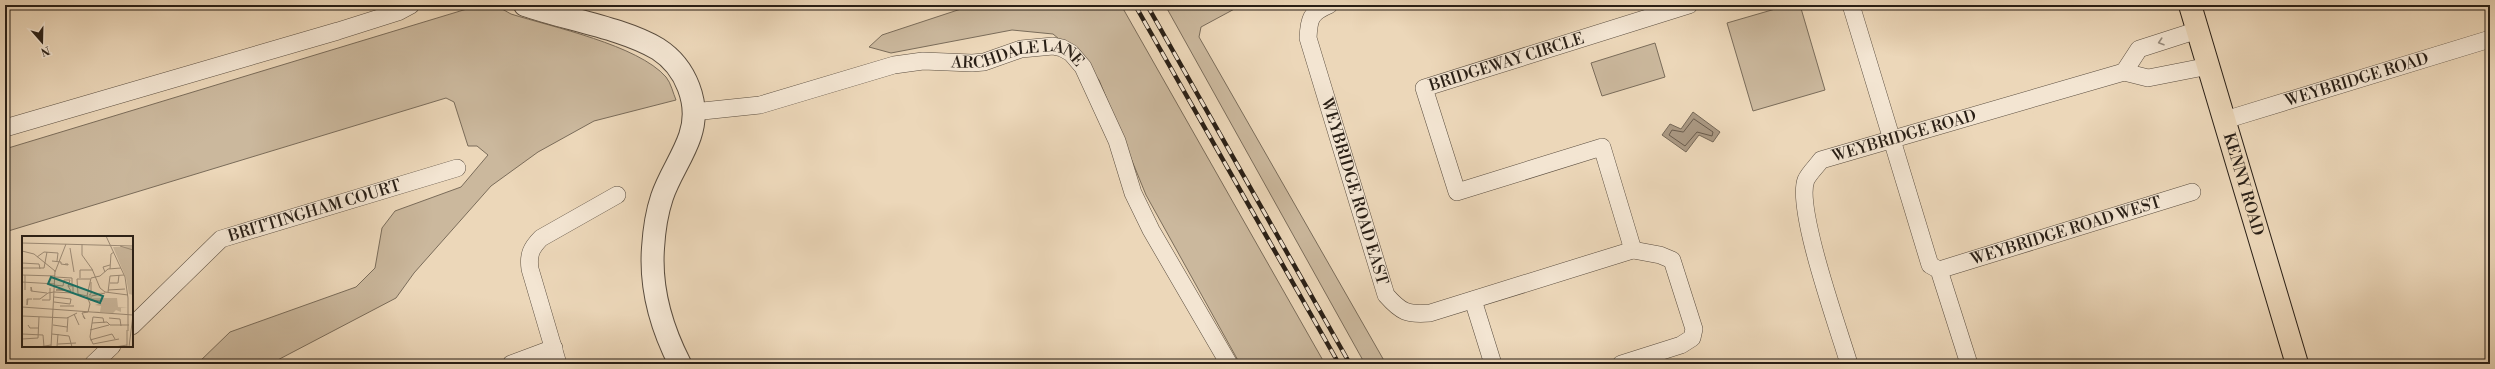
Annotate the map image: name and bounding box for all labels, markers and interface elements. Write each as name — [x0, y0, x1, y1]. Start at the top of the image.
north arrow — [22, 22, 62, 62]
street label: BRIDGEWAY CIRCLE — [1426, 28, 1587, 96]
street label: ARCHDALE LANE — [950, 36, 1088, 73]
one-way arrow — [2157, 37, 2164, 46]
text: N — [38, 42, 52, 59]
street label: WEYBRIDGE ROAD — [2282, 48, 2431, 111]
street label: WEYBRIDGE ROAD EAST — [1316, 94, 1392, 287]
street label: WEYBRIDGE ROAD — [1829, 105, 1979, 167]
street label: KENNY ROAD — [2219, 130, 2268, 238]
street label: BRITTINGHAM COURT — [225, 175, 403, 247]
street label: WEYBRIDGE ROAD WEST — [1967, 192, 2164, 270]
inset map — [22, 236, 133, 347]

